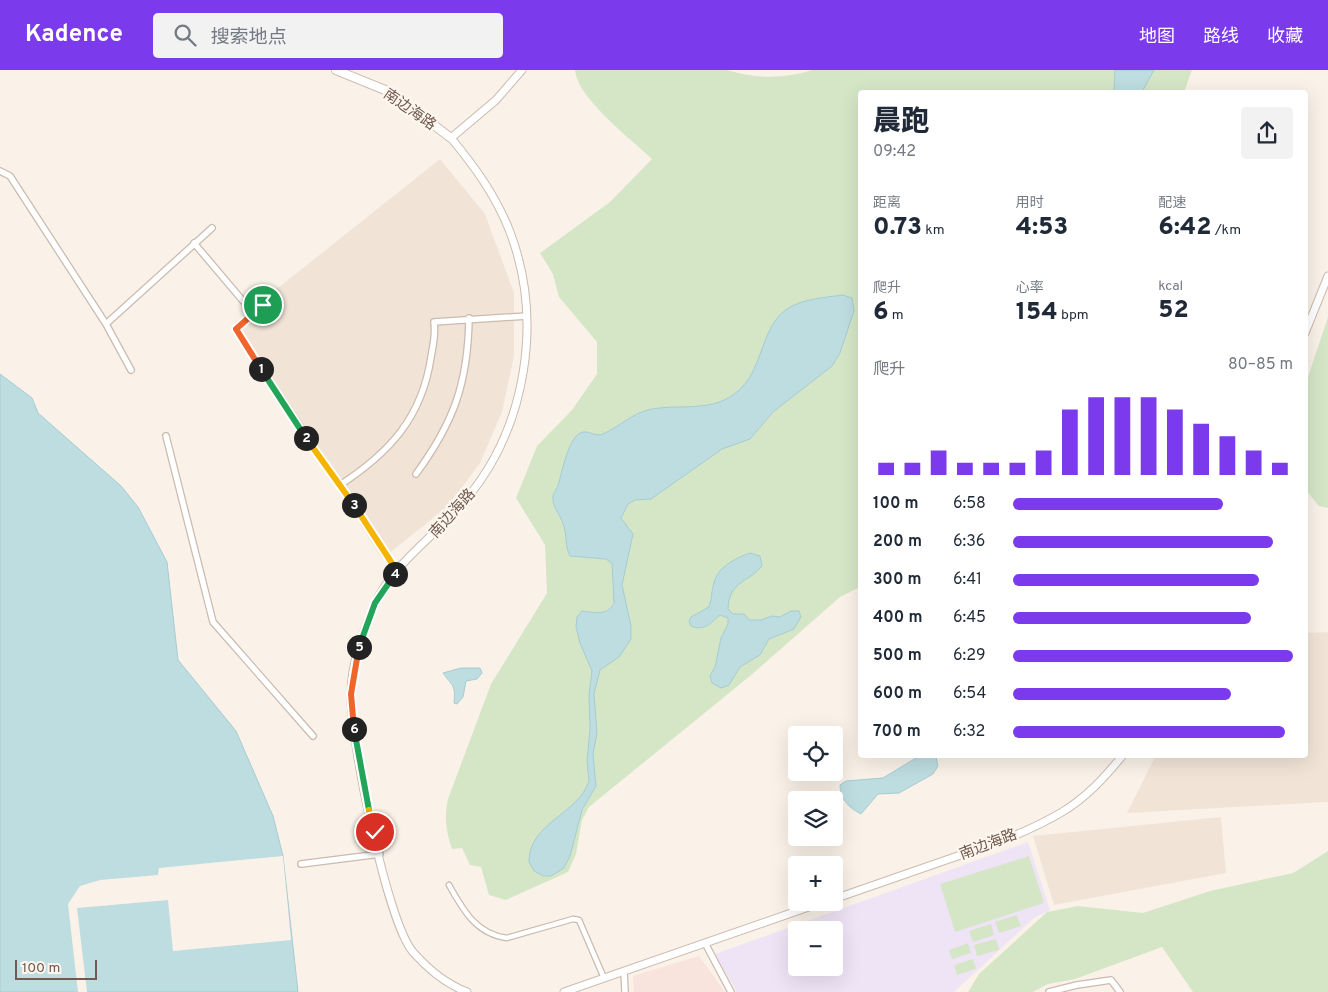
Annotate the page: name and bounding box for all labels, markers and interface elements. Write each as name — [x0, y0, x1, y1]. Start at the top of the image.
search box — [153, 13, 503, 58]
text: Kadence — [25, 20, 123, 50]
icon: search — [171, 21, 199, 49]
text: 搜索地点 — [211, 26, 287, 50]
text: 地图 — [1139, 26, 1175, 49]
text: 路线 — [1203, 26, 1239, 49]
text: 收藏 — [1267, 26, 1303, 49]
street label: 南边海路 — [379, 85, 439, 135]
text: 晨跑 — [873, 105, 929, 141]
button: share — [1241, 107, 1293, 159]
text: 09:42 — [873, 142, 916, 162]
text: 距离 — [873, 195, 901, 212]
text: 用时 — [1016, 195, 1044, 212]
text: 配速 — [1158, 195, 1186, 212]
text: 0.73 — [873, 212, 922, 244]
text: 4:53 — [1016, 212, 1068, 244]
text: 6:42 — [1158, 212, 1212, 244]
text: km — [922, 222, 945, 239]
text: /km — [1212, 222, 1241, 239]
text: kcal — [1158, 278, 1183, 295]
text: 爬升 — [873, 280, 901, 297]
text: 心率 — [1016, 280, 1044, 297]
pin — [242, 284, 284, 326]
icon: arrive — [249, 291, 277, 319]
text: 52 — [1158, 295, 1189, 327]
text: 6 — [873, 297, 889, 329]
text: 154 — [1016, 297, 1058, 329]
text: m — [889, 307, 904, 324]
text: bpm — [1058, 307, 1089, 324]
text: 80–85 m — [1228, 355, 1293, 375]
pin: 1 — [248, 356, 274, 382]
text: 爬升 — [873, 360, 905, 380]
text: 1 — [259, 361, 264, 378]
pin: 2 — [294, 426, 318, 450]
text: 2 — [302, 430, 311, 447]
street label: 南边海路 — [426, 485, 480, 543]
pin: 3 — [342, 492, 366, 518]
text: 100 m — [873, 494, 919, 514]
text: 6:58 — [953, 494, 986, 514]
text: 3 — [350, 497, 359, 514]
text: 200 m — [873, 532, 922, 552]
text: 6:36 — [953, 532, 985, 552]
pin: 4 — [382, 562, 408, 586]
text: 4 — [391, 566, 400, 583]
text: 300 m — [873, 570, 921, 590]
text: 6:41 — [953, 570, 982, 590]
text: 400 m — [873, 608, 922, 628]
text: 6:45 — [953, 608, 986, 628]
pin: 5 — [346, 634, 372, 660]
text: 5 — [355, 639, 364, 656]
text: 500 m — [873, 646, 922, 666]
text: 6:29 — [953, 646, 986, 666]
text: 600 m — [873, 684, 922, 704]
text: 6:54 — [953, 684, 986, 704]
pin: 6 — [342, 716, 366, 742]
text: 6 — [350, 721, 359, 738]
text: 700 m — [873, 722, 921, 742]
text: 6:32 — [953, 722, 985, 742]
map controls — [788, 726, 843, 976]
button: locate — [788, 726, 843, 781]
button: layers — [788, 791, 843, 846]
pin — [354, 811, 396, 853]
icon: check — [361, 818, 389, 846]
street label: 南边海路 — [957, 826, 1020, 865]
button: + — [788, 856, 843, 911]
button: − — [788, 921, 843, 976]
scale bar — [15, 957, 98, 980]
text: 100 m — [22, 960, 60, 977]

